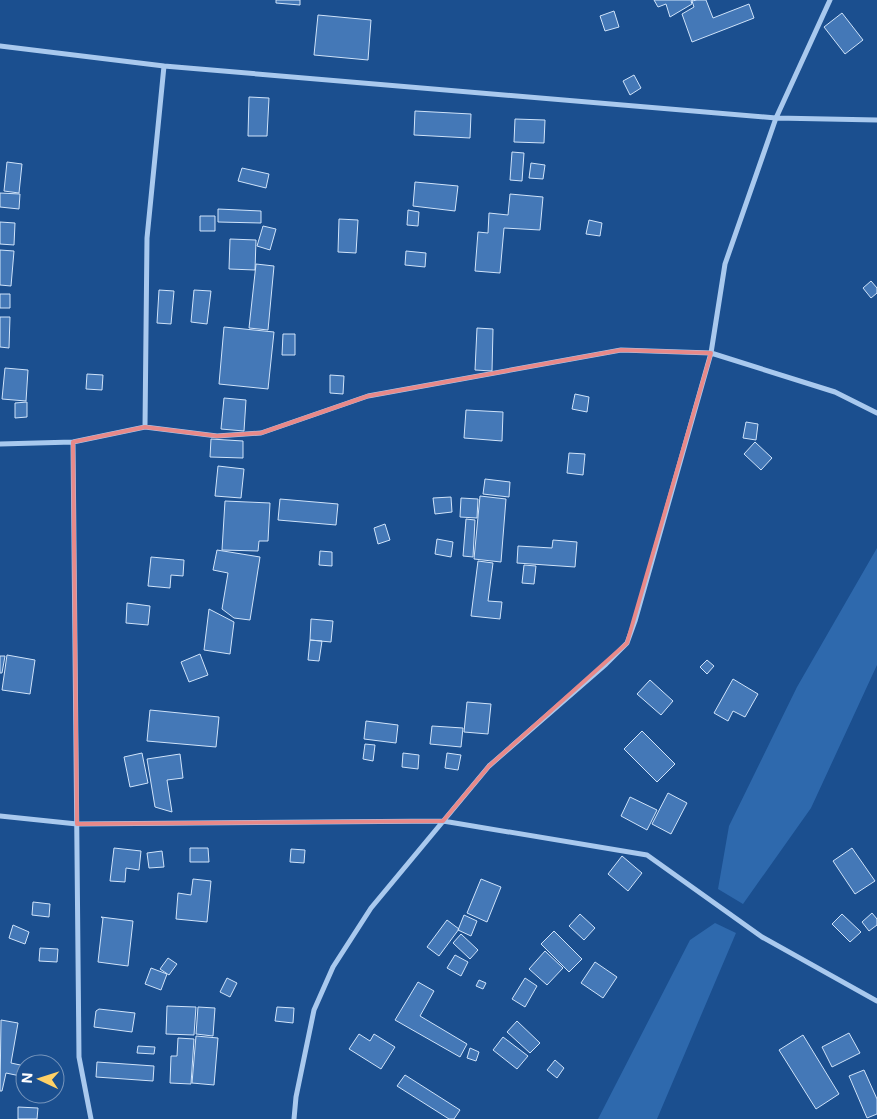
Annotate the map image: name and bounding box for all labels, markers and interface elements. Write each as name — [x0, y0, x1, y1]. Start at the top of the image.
north arrow — [15, 1054, 65, 1104]
text: N — [18, 1072, 35, 1084]

